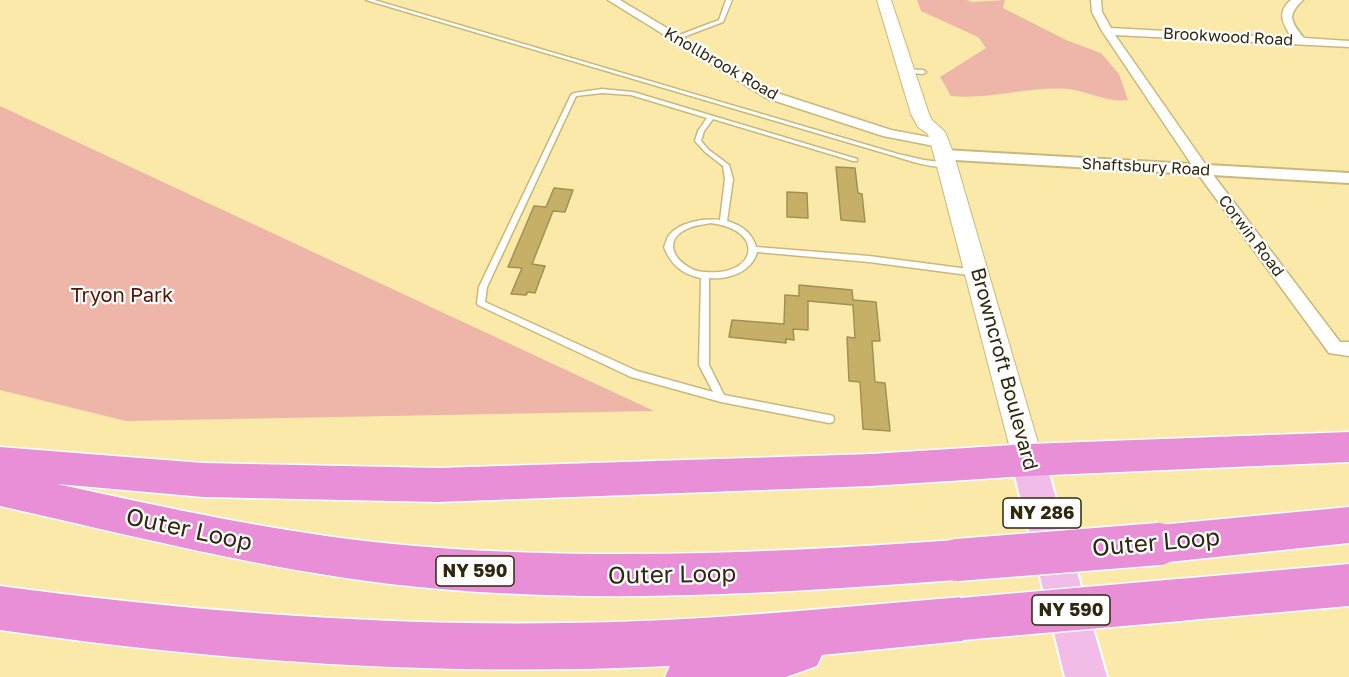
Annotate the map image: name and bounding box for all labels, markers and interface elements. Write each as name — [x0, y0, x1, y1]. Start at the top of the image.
street label: Knollbrook Road — [661, 24, 781, 104]
street label: Brookwood Road — [1162, 24, 1294, 50]
street label: Shaftsbury Road — [1081, 154, 1211, 180]
street label: Corwin Road — [1214, 191, 1288, 281]
street label: Browncroft Boulevard — [965, 265, 1043, 473]
park label: Tryon Park — [71, 284, 173, 308]
road number: NY 286 — [1003, 498, 1081, 528]
street label: Outer Loop — [123, 503, 255, 557]
street label: Outer Loop — [1091, 523, 1221, 563]
road number: NY 590 — [436, 556, 514, 586]
street label: Outer Loop — [608, 559, 736, 591]
road number: NY 590 — [1032, 595, 1110, 625]

